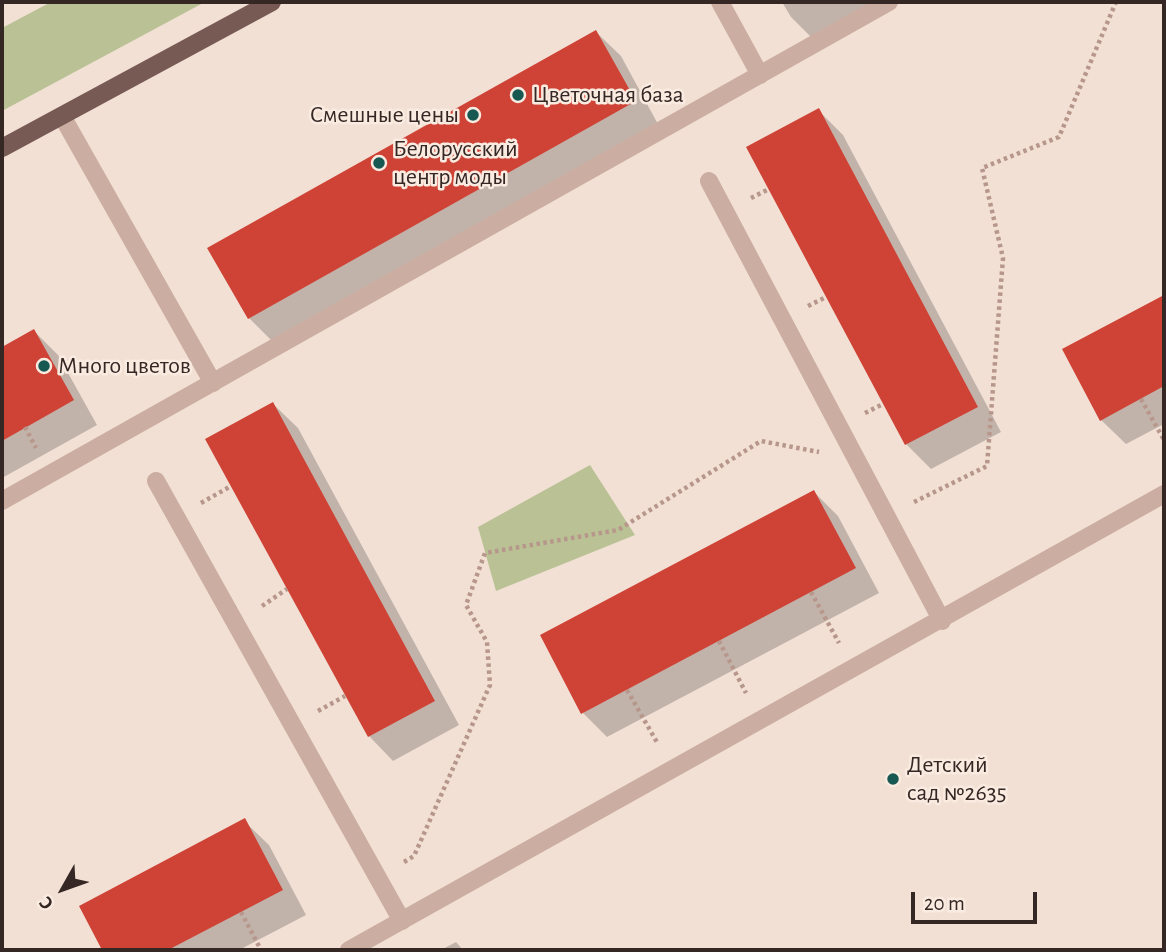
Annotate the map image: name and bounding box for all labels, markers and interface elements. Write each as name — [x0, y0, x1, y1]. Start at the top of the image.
place label: Цветочная база — [532, 81, 684, 109]
marker: Цветочная база — [510, 87, 526, 103]
place label: Смешные цены — [310, 101, 459, 129]
marker: Смешные цены — [465, 107, 481, 123]
place label: Белорусский центр моды — [393, 135, 518, 191]
marker: Белорусский центр моды — [371, 155, 387, 171]
place label: Много цветов — [58, 352, 191, 380]
marker: Много цветов — [36, 358, 52, 374]
place label: Детский сад №2635 — [907, 751, 1007, 807]
marker: Детский сад №2635 — [885, 771, 901, 787]
north arrow — [28, 854, 98, 924]
scale bar — [914, 878, 1040, 922]
text: С — [36, 893, 57, 913]
text: 20 m — [924, 893, 965, 914]

